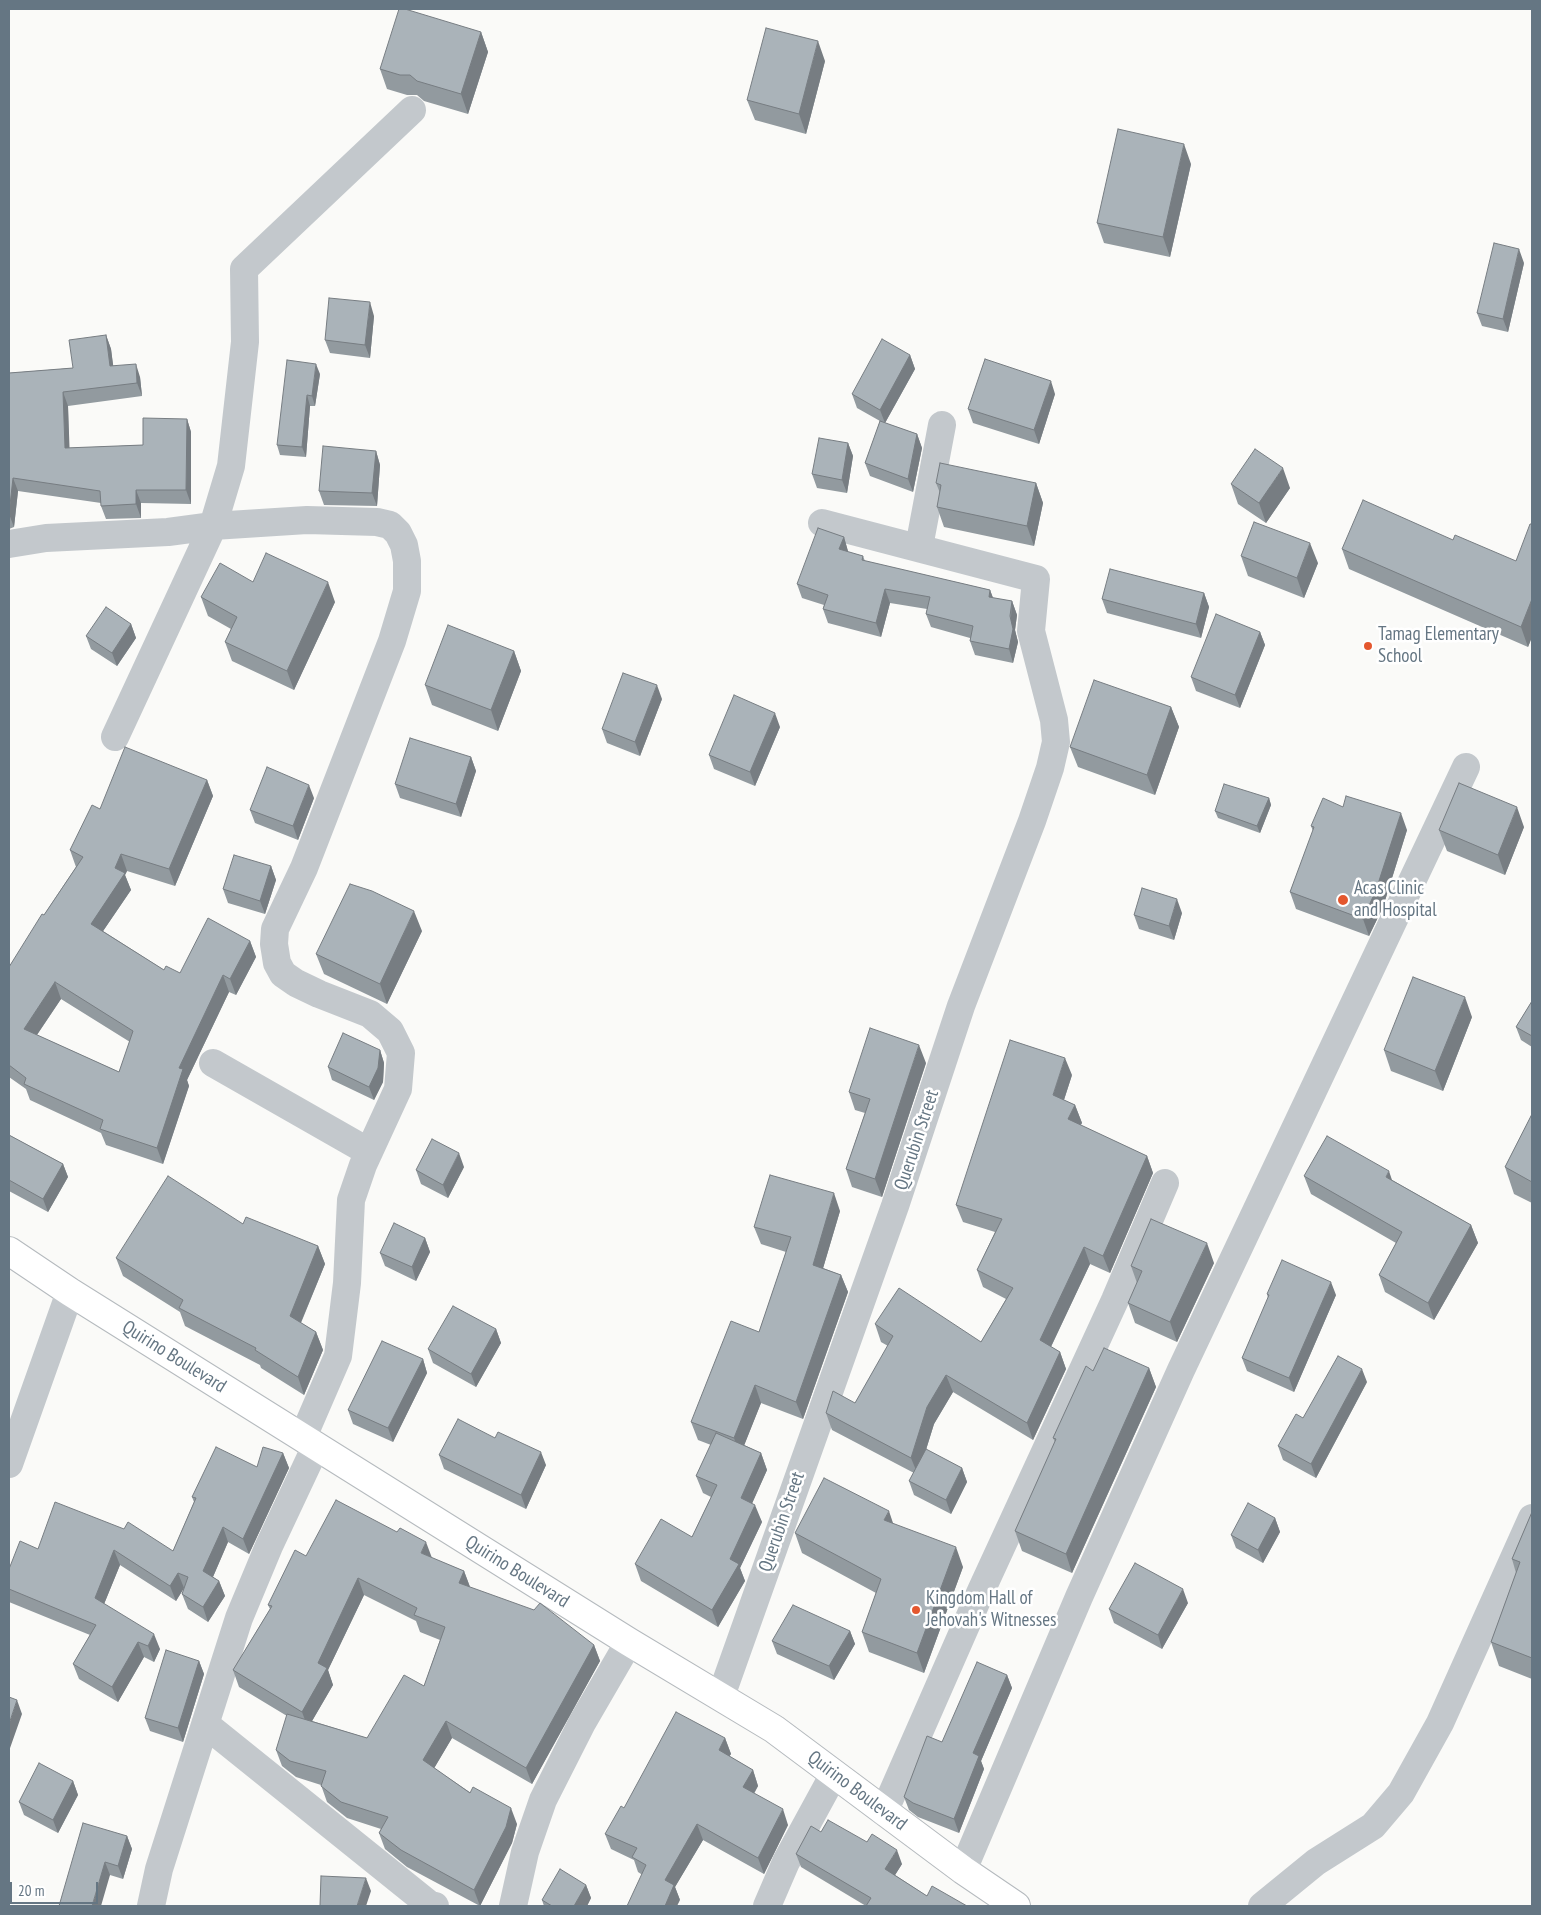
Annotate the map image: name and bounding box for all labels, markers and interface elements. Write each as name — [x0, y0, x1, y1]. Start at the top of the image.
place label: Tamag Elementary School — [1378, 624, 1499, 668]
marker: Tamag Elementary School — [1362, 640, 1374, 652]
place label: Acas Clinic and Hospital — [1354, 878, 1437, 922]
marker: Acas Clinic and Hospital — [1336, 893, 1350, 907]
street label: Querubin Street — [890, 1087, 944, 1193]
street label: Quirino Boulevard — [118, 1316, 230, 1398]
street label: Querubin Street — [754, 1469, 810, 1575]
street label: Quirino Boulevard — [461, 1531, 573, 1613]
place label: Kingdom Hall of Jehovah's Witnesses — [926, 1588, 1056, 1632]
marker: Kingdom Hall of Jehovah's Witnesses — [910, 1604, 922, 1616]
street label: Quirino Boulevard — [803, 1746, 911, 1836]
scale bar — [12, 1872, 100, 1904]
text: 20 m — [18, 1881, 44, 1900]

